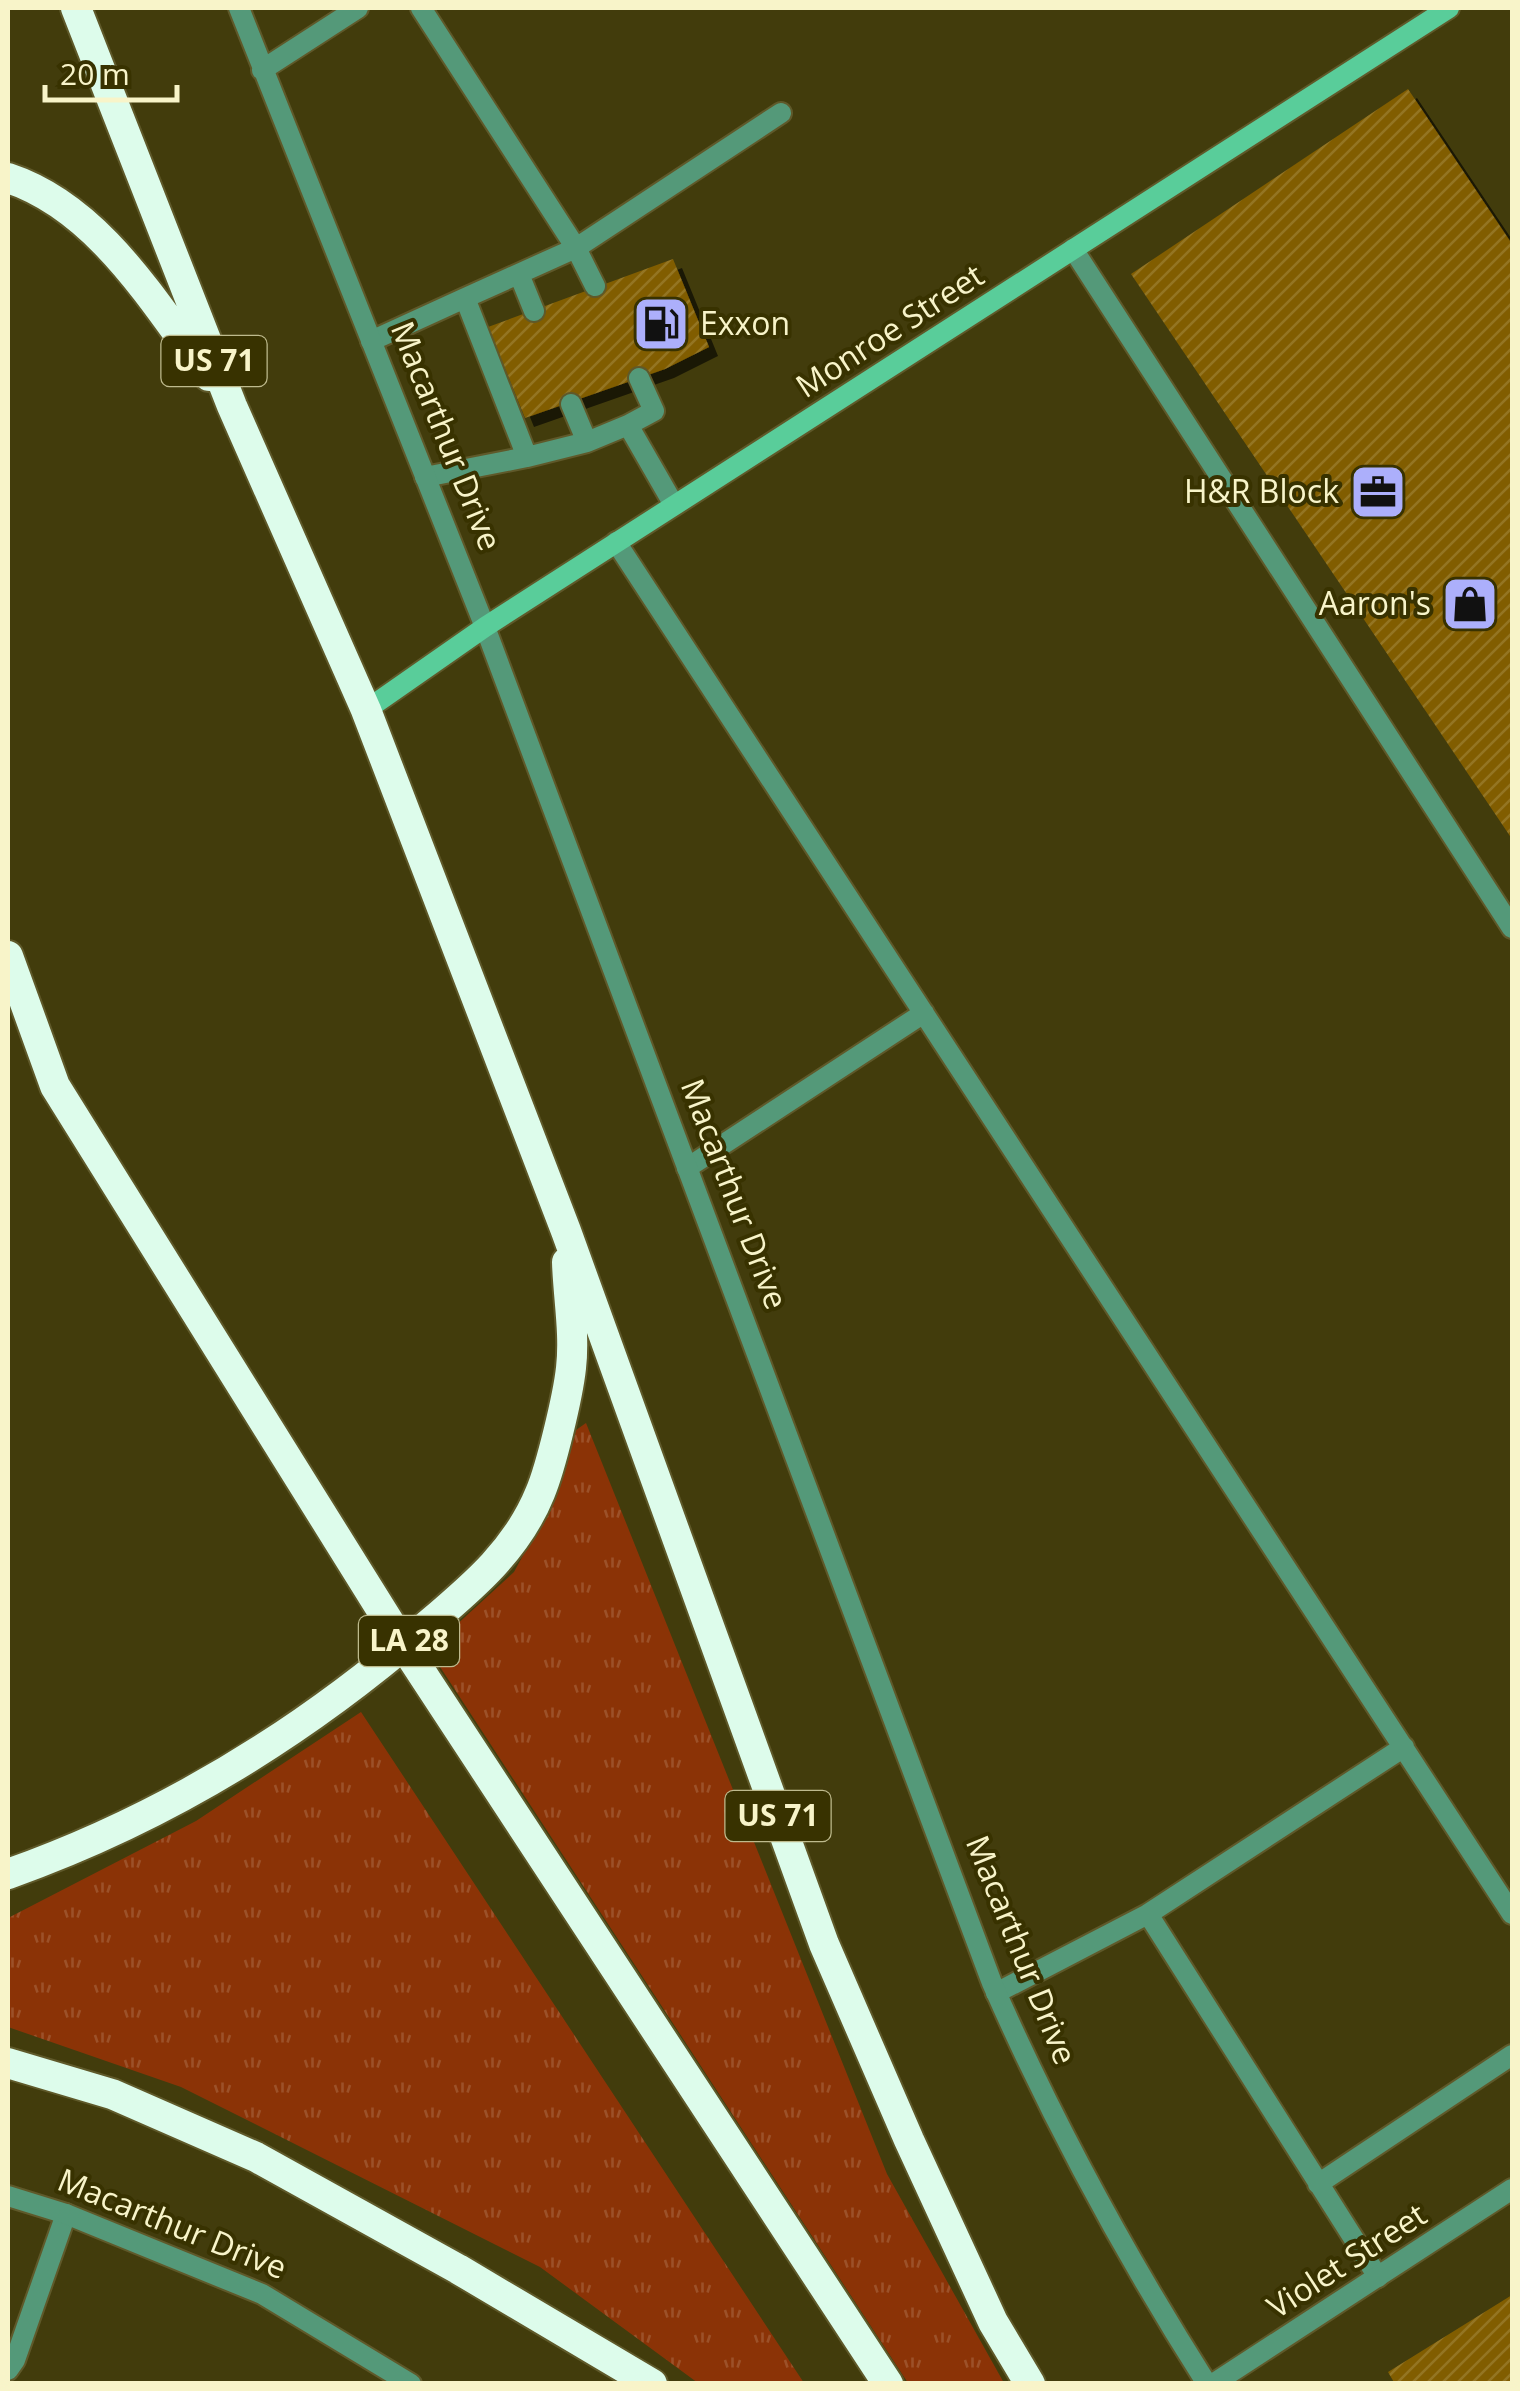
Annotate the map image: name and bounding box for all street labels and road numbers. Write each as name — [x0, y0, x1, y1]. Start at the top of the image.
street label: Monroe Street — [787, 253, 991, 406]
street label: Macarthur Drive — [382, 315, 513, 556]
road number: US 71 — [162, 336, 266, 386]
street label: Macarthur Drive — [672, 1072, 799, 1315]
road number: LA 28 — [359, 1616, 459, 1666]
road number: US 71 — [726, 1791, 830, 1841]
street label: Macarthur Drive — [957, 1829, 1088, 2070]
street label: Macarthur Drive — [52, 2157, 293, 2288]
street label: Violet Street — [1258, 2192, 1434, 2327]

